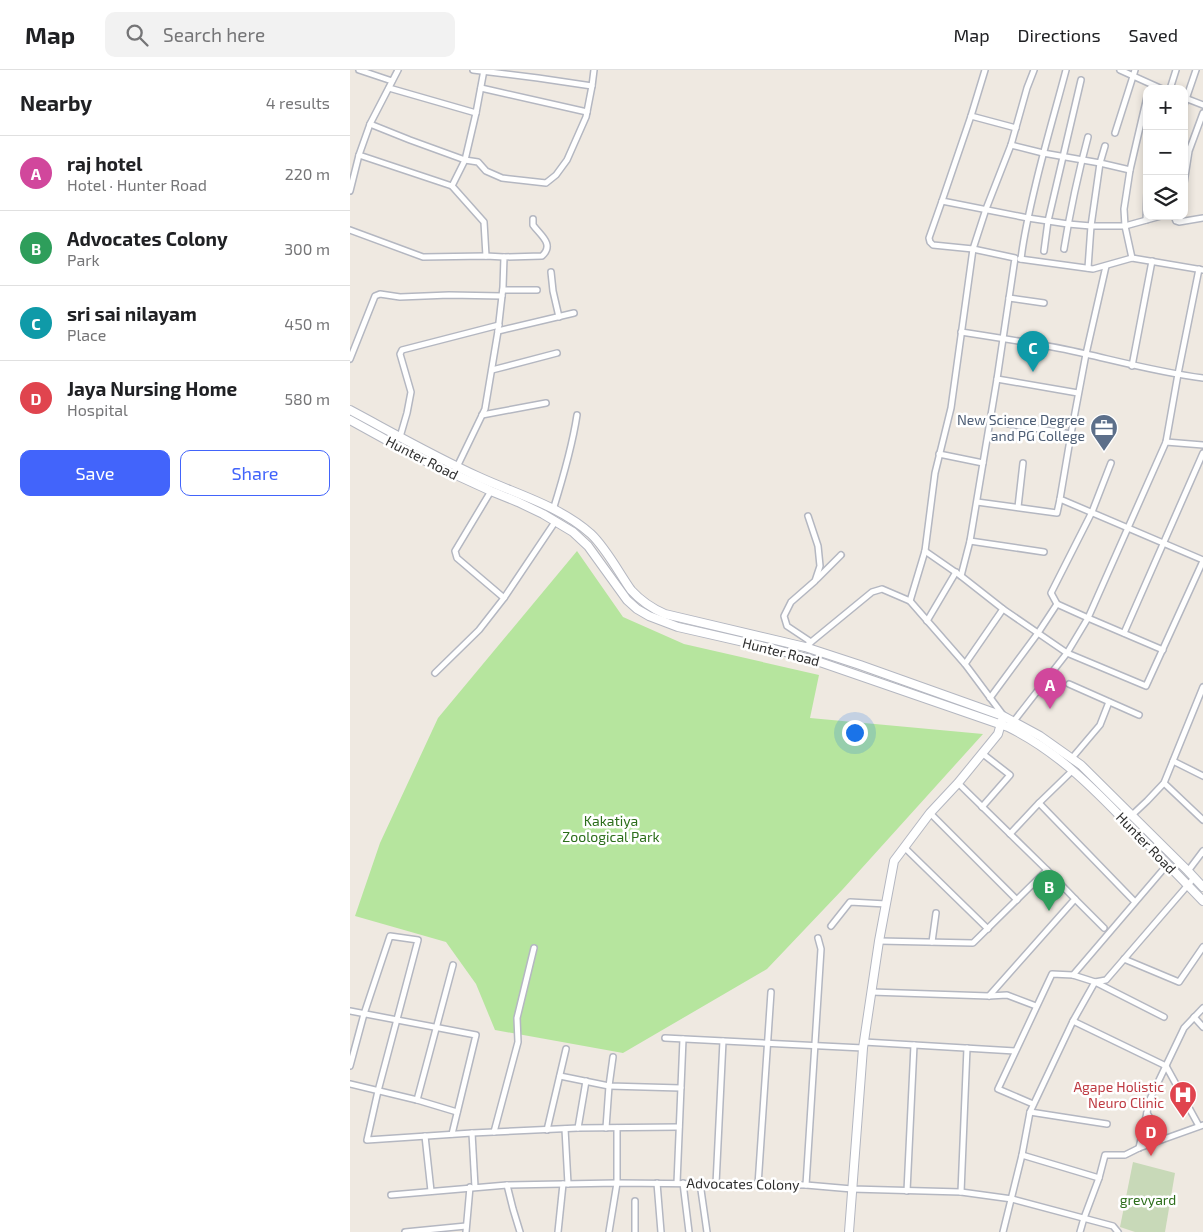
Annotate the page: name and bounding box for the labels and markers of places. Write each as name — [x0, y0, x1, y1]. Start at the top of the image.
pin: C — [1017, 331, 1049, 372]
place label: New Science Degree and PG College — [957, 411, 1085, 444]
office icon: New Science Degree and PG College — [1089, 413, 1119, 452]
pin: A — [1034, 668, 1066, 709]
pin: B — [1033, 870, 1065, 911]
place label: Agape Holistic Neuro Clinic — [1073, 1078, 1164, 1111]
hospital icon: Agape Holistic Neuro Clinic — [1168, 1080, 1198, 1119]
pin: D — [1135, 1115, 1167, 1156]

